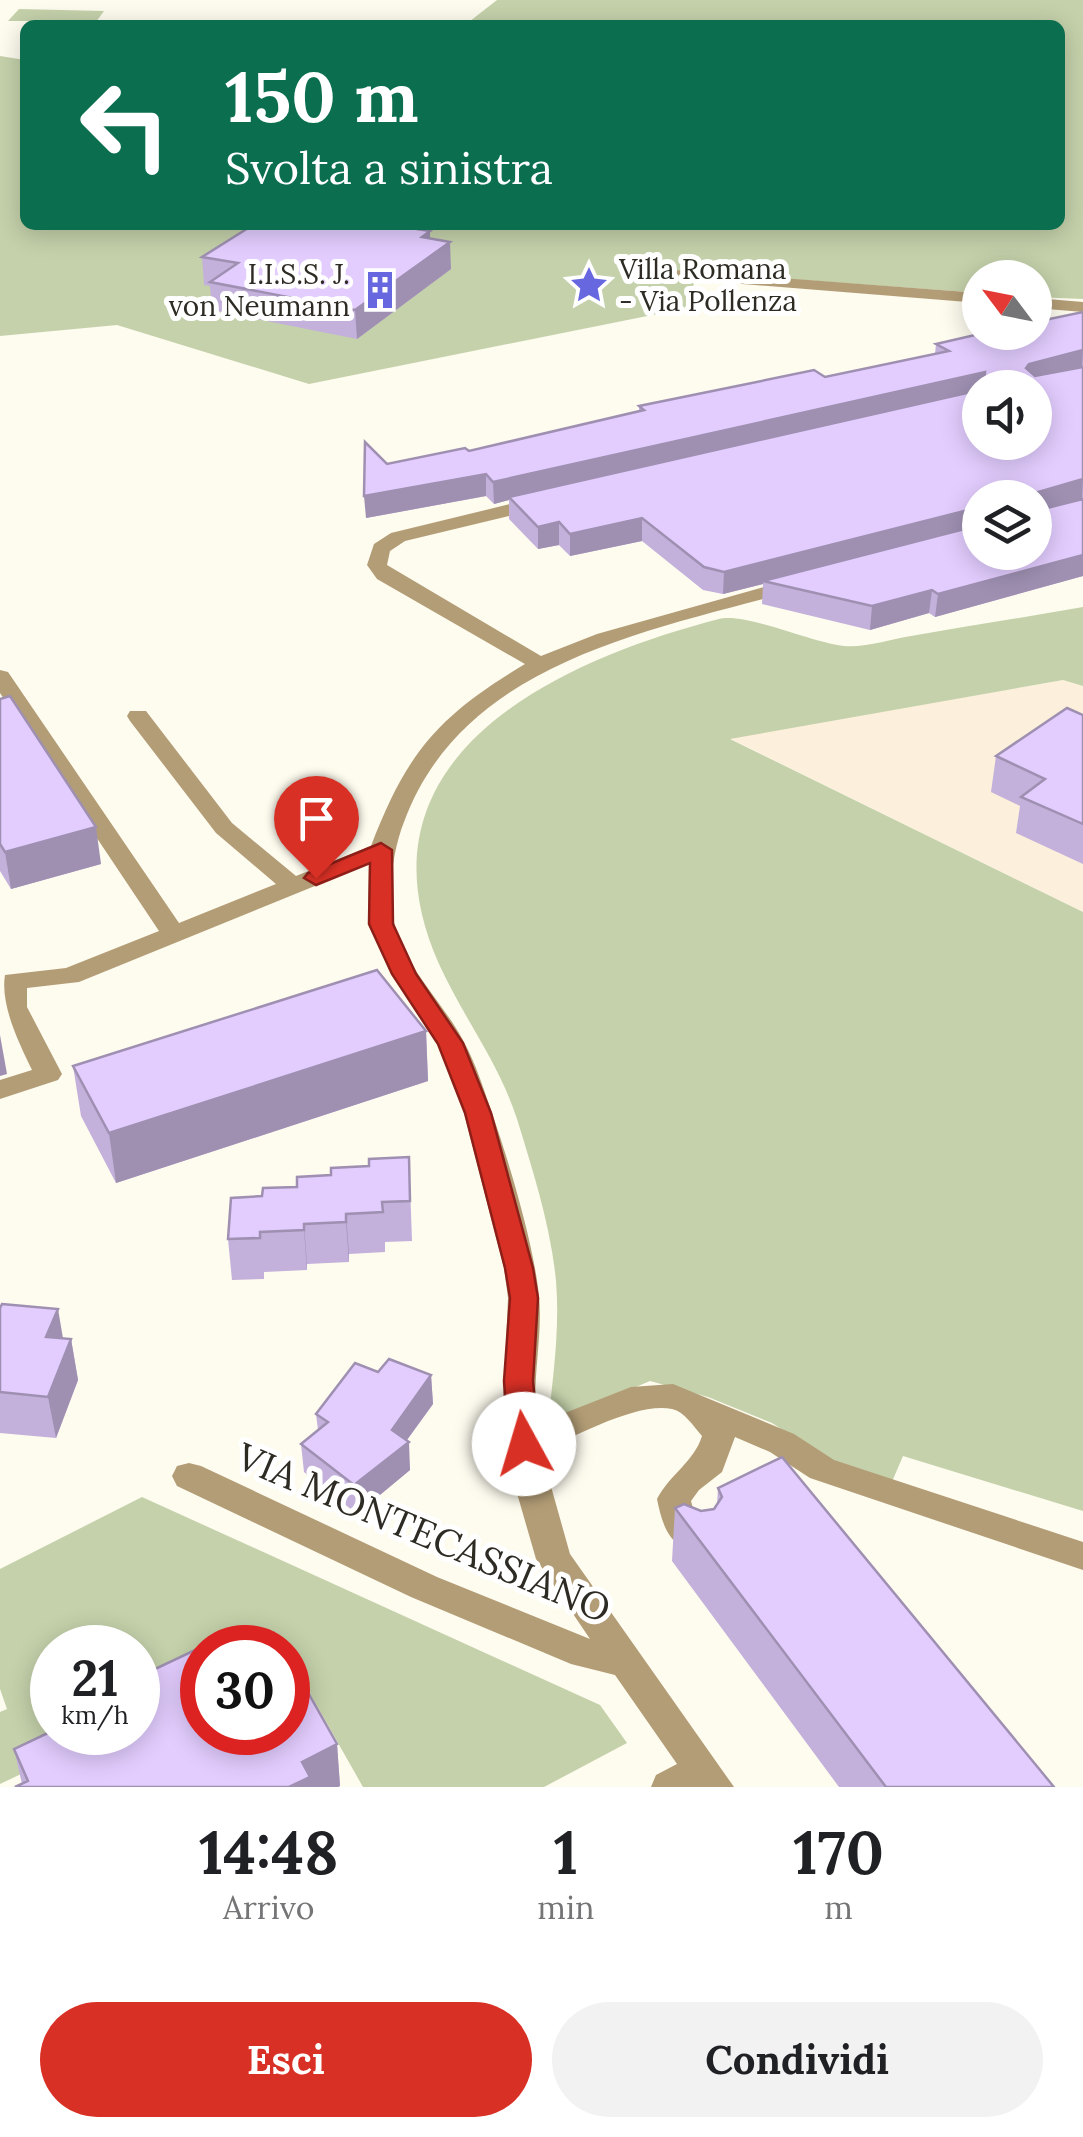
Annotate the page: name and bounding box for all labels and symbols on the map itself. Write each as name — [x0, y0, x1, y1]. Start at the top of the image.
place label: Villa Romana - Via Pollenza — [618, 251, 797, 319]
place label: I.I.S.S. J. von Neumann — [169, 256, 350, 324]
north arrow — [962, 260, 1052, 350]
place icon: Villa Romana - Via Pollenza — [568, 264, 610, 306]
building icon: I.I.S.S. J. von Neumann — [359, 269, 401, 311]
pin — [274, 776, 359, 879]
position arrow — [472, 1392, 576, 1496]
street label: VIA MONTECASSIANO — [229, 1431, 618, 1632]
speed limit sign: 30 — [180, 1625, 310, 1755]

